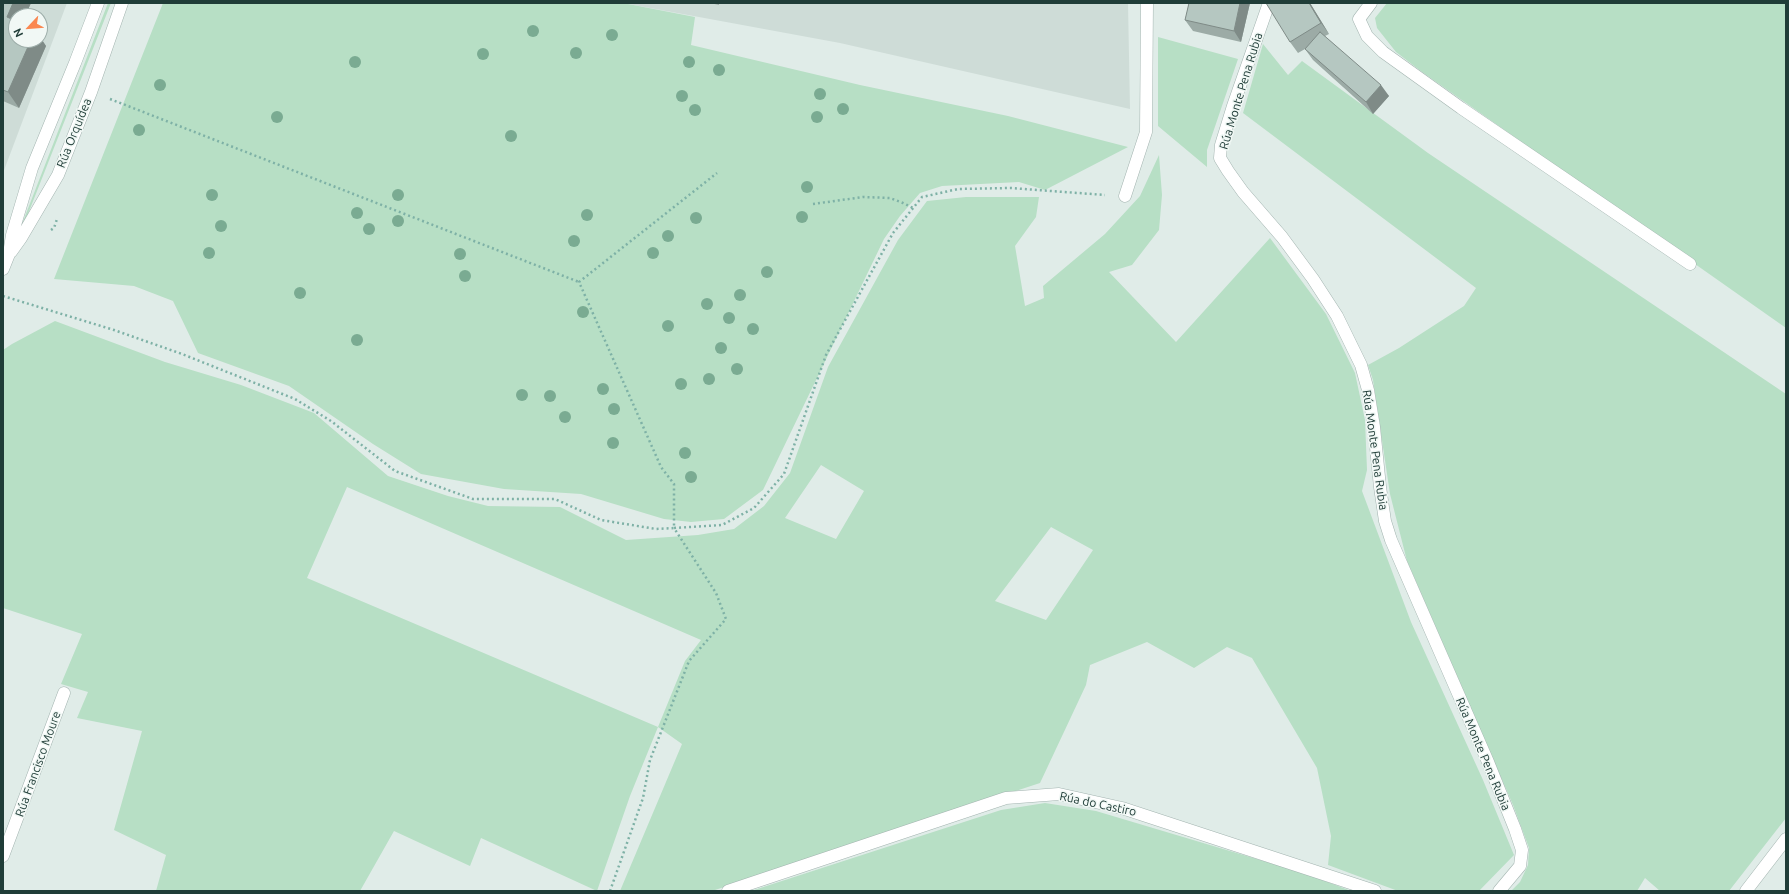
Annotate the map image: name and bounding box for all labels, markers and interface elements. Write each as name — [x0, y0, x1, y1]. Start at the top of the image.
north arrow — [8, 8, 48, 48]
text: N — [11, 26, 25, 39]
street label: Rúa Monte Pena Rubia — [1216, 31, 1266, 151]
street label: Rúa Orquídea — [54, 96, 94, 170]
street label: Rúa Monte Pena Rubia — [1359, 389, 1391, 511]
street label: Rúa Monte Pena Rubia — [1453, 695, 1513, 813]
street label: Rúa Francisco Moure — [12, 709, 64, 819]
street label: Rúa do Castiro — [1058, 789, 1138, 819]

